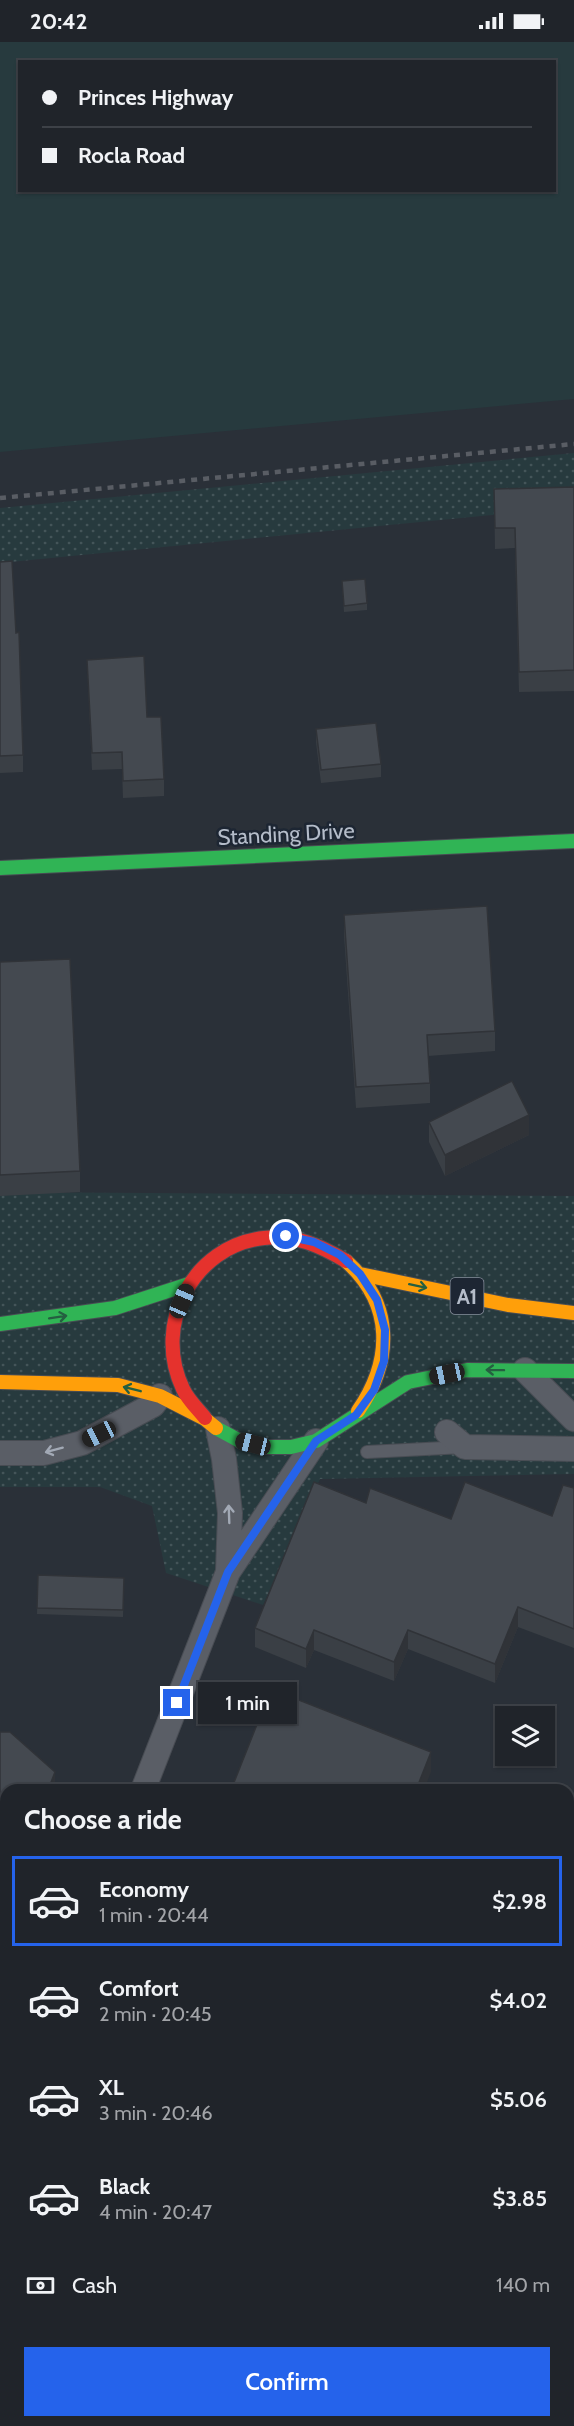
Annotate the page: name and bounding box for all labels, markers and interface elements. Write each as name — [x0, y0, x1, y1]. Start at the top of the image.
text: 20:42 — [30, 8, 87, 35]
text: Princes Highway — [78, 84, 233, 111]
text: Rocla Road — [78, 142, 185, 169]
street label: Standing Drive — [217, 817, 355, 851]
route start — [272, 1222, 299, 1249]
road number: A1 — [450, 1278, 484, 1314]
car — [167, 1281, 197, 1321]
one-way arrow — [407, 1281, 427, 1292]
one-way arrow — [48, 1312, 67, 1323]
car — [428, 1361, 466, 1387]
one-way arrow — [485, 1364, 505, 1376]
one-way arrow — [123, 1382, 142, 1394]
car — [79, 1418, 119, 1450]
car — [233, 1431, 273, 1457]
one-way arrow — [45, 1445, 64, 1457]
one-way arrow — [223, 1504, 235, 1524]
callout: 1 min — [198, 1682, 297, 1724]
route end — [163, 1689, 190, 1716]
text: 1 min — [225, 1691, 270, 1715]
map controls — [495, 1706, 555, 1766]
button: layers — [495, 1706, 555, 1766]
text: Choose a ride — [24, 1803, 182, 1836]
icon: car — [27, 1874, 81, 1928]
text: Economy — [99, 1876, 189, 1903]
text: $2.98 — [492, 1888, 547, 1915]
text: 1 min · 20:44 — [99, 1903, 208, 1927]
icon: car — [27, 1973, 81, 2027]
text: Comfort — [99, 1975, 178, 2002]
text: $4.02 — [489, 1987, 547, 2014]
text: 2 min · 20:45 — [99, 2002, 212, 2026]
icon: car — [27, 2072, 81, 2126]
text: XL — [99, 2074, 124, 2101]
text: $5.06 — [490, 2086, 547, 2113]
text: 3 min · 20:46 — [99, 2101, 213, 2125]
icon: car — [27, 2171, 81, 2225]
text: Black — [99, 2173, 150, 2200]
text: $3.85 — [492, 2185, 547, 2212]
text: 4 min · 20:47 — [99, 2200, 212, 2224]
icon: cash — [24, 2269, 57, 2302]
text: Cash — [72, 2272, 117, 2299]
text: 140 m — [496, 2273, 550, 2297]
button: Confirm — [24, 2347, 550, 2416]

